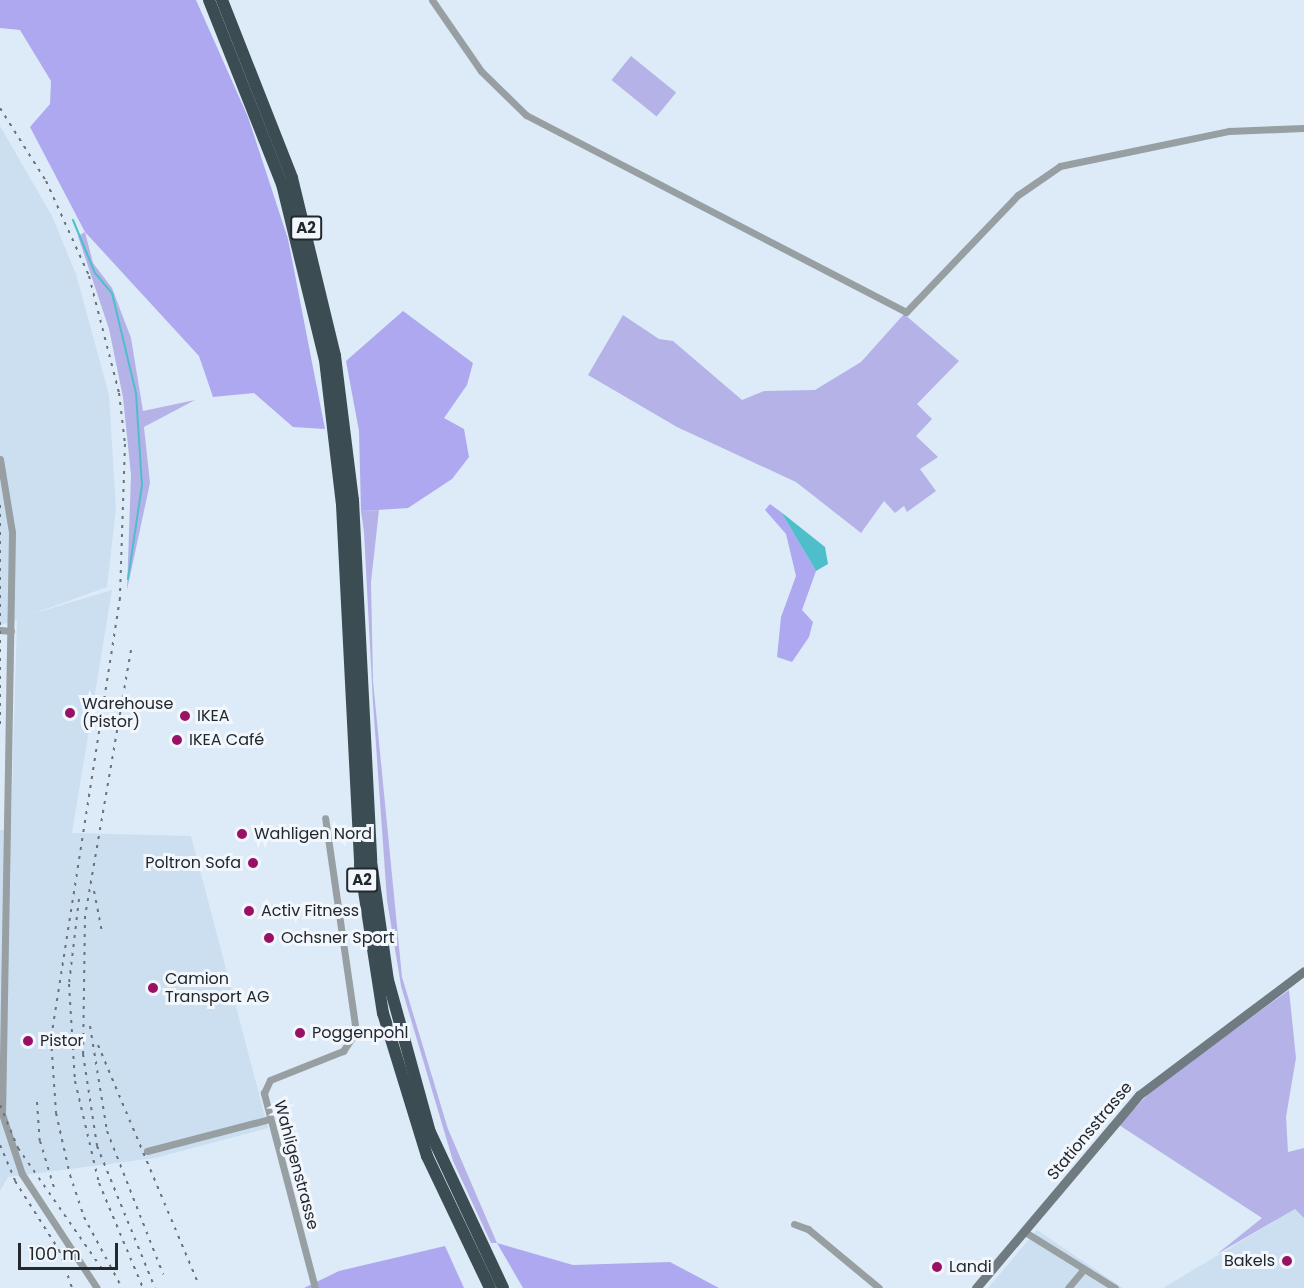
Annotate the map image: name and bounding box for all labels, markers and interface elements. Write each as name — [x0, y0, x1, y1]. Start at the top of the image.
road number: A2 — [290, 216, 322, 240]
place label: Warehouse (Pistor) — [82, 694, 173, 732]
marker: Warehouse (Pistor) — [63, 706, 77, 720]
place label: IKEA — [197, 706, 230, 726]
marker: IKEA — [178, 709, 192, 723]
place label: IKEA Café — [189, 730, 264, 750]
marker: IKEA Café — [170, 733, 184, 747]
place label: Wahligen Nord — [254, 824, 372, 844]
marker: Wahligen Nord — [235, 827, 249, 841]
place label: Poltron Sofa — [145, 853, 241, 873]
marker: Poltron Sofa — [246, 856, 260, 870]
road number: A2 — [346, 868, 378, 892]
place label: Activ Fitness — [261, 901, 359, 921]
marker: Activ Fitness — [242, 904, 256, 918]
place label: Ochsner Sport — [281, 928, 395, 948]
marker: Ochsner Sport — [262, 931, 276, 945]
place label: Camion Transport AG — [165, 969, 269, 1007]
marker: Camion Transport AG — [146, 981, 160, 995]
place label: Poggenpohl — [312, 1023, 409, 1043]
marker: Poggenpohl — [293, 1026, 307, 1040]
place label: Pistor — [40, 1031, 84, 1051]
marker: Pistor — [21, 1034, 35, 1048]
street label: Stationsstrasse — [1043, 1078, 1137, 1184]
street label: Wahligenstrasse — [270, 1098, 322, 1232]
scale bar — [21, 1231, 122, 1269]
text: 100 m — [29, 1241, 81, 1266]
place label: Bakels — [1224, 1251, 1275, 1271]
marker: Bakels — [1280, 1254, 1294, 1268]
place label: Landi — [949, 1257, 992, 1277]
marker: Landi — [930, 1260, 944, 1274]

